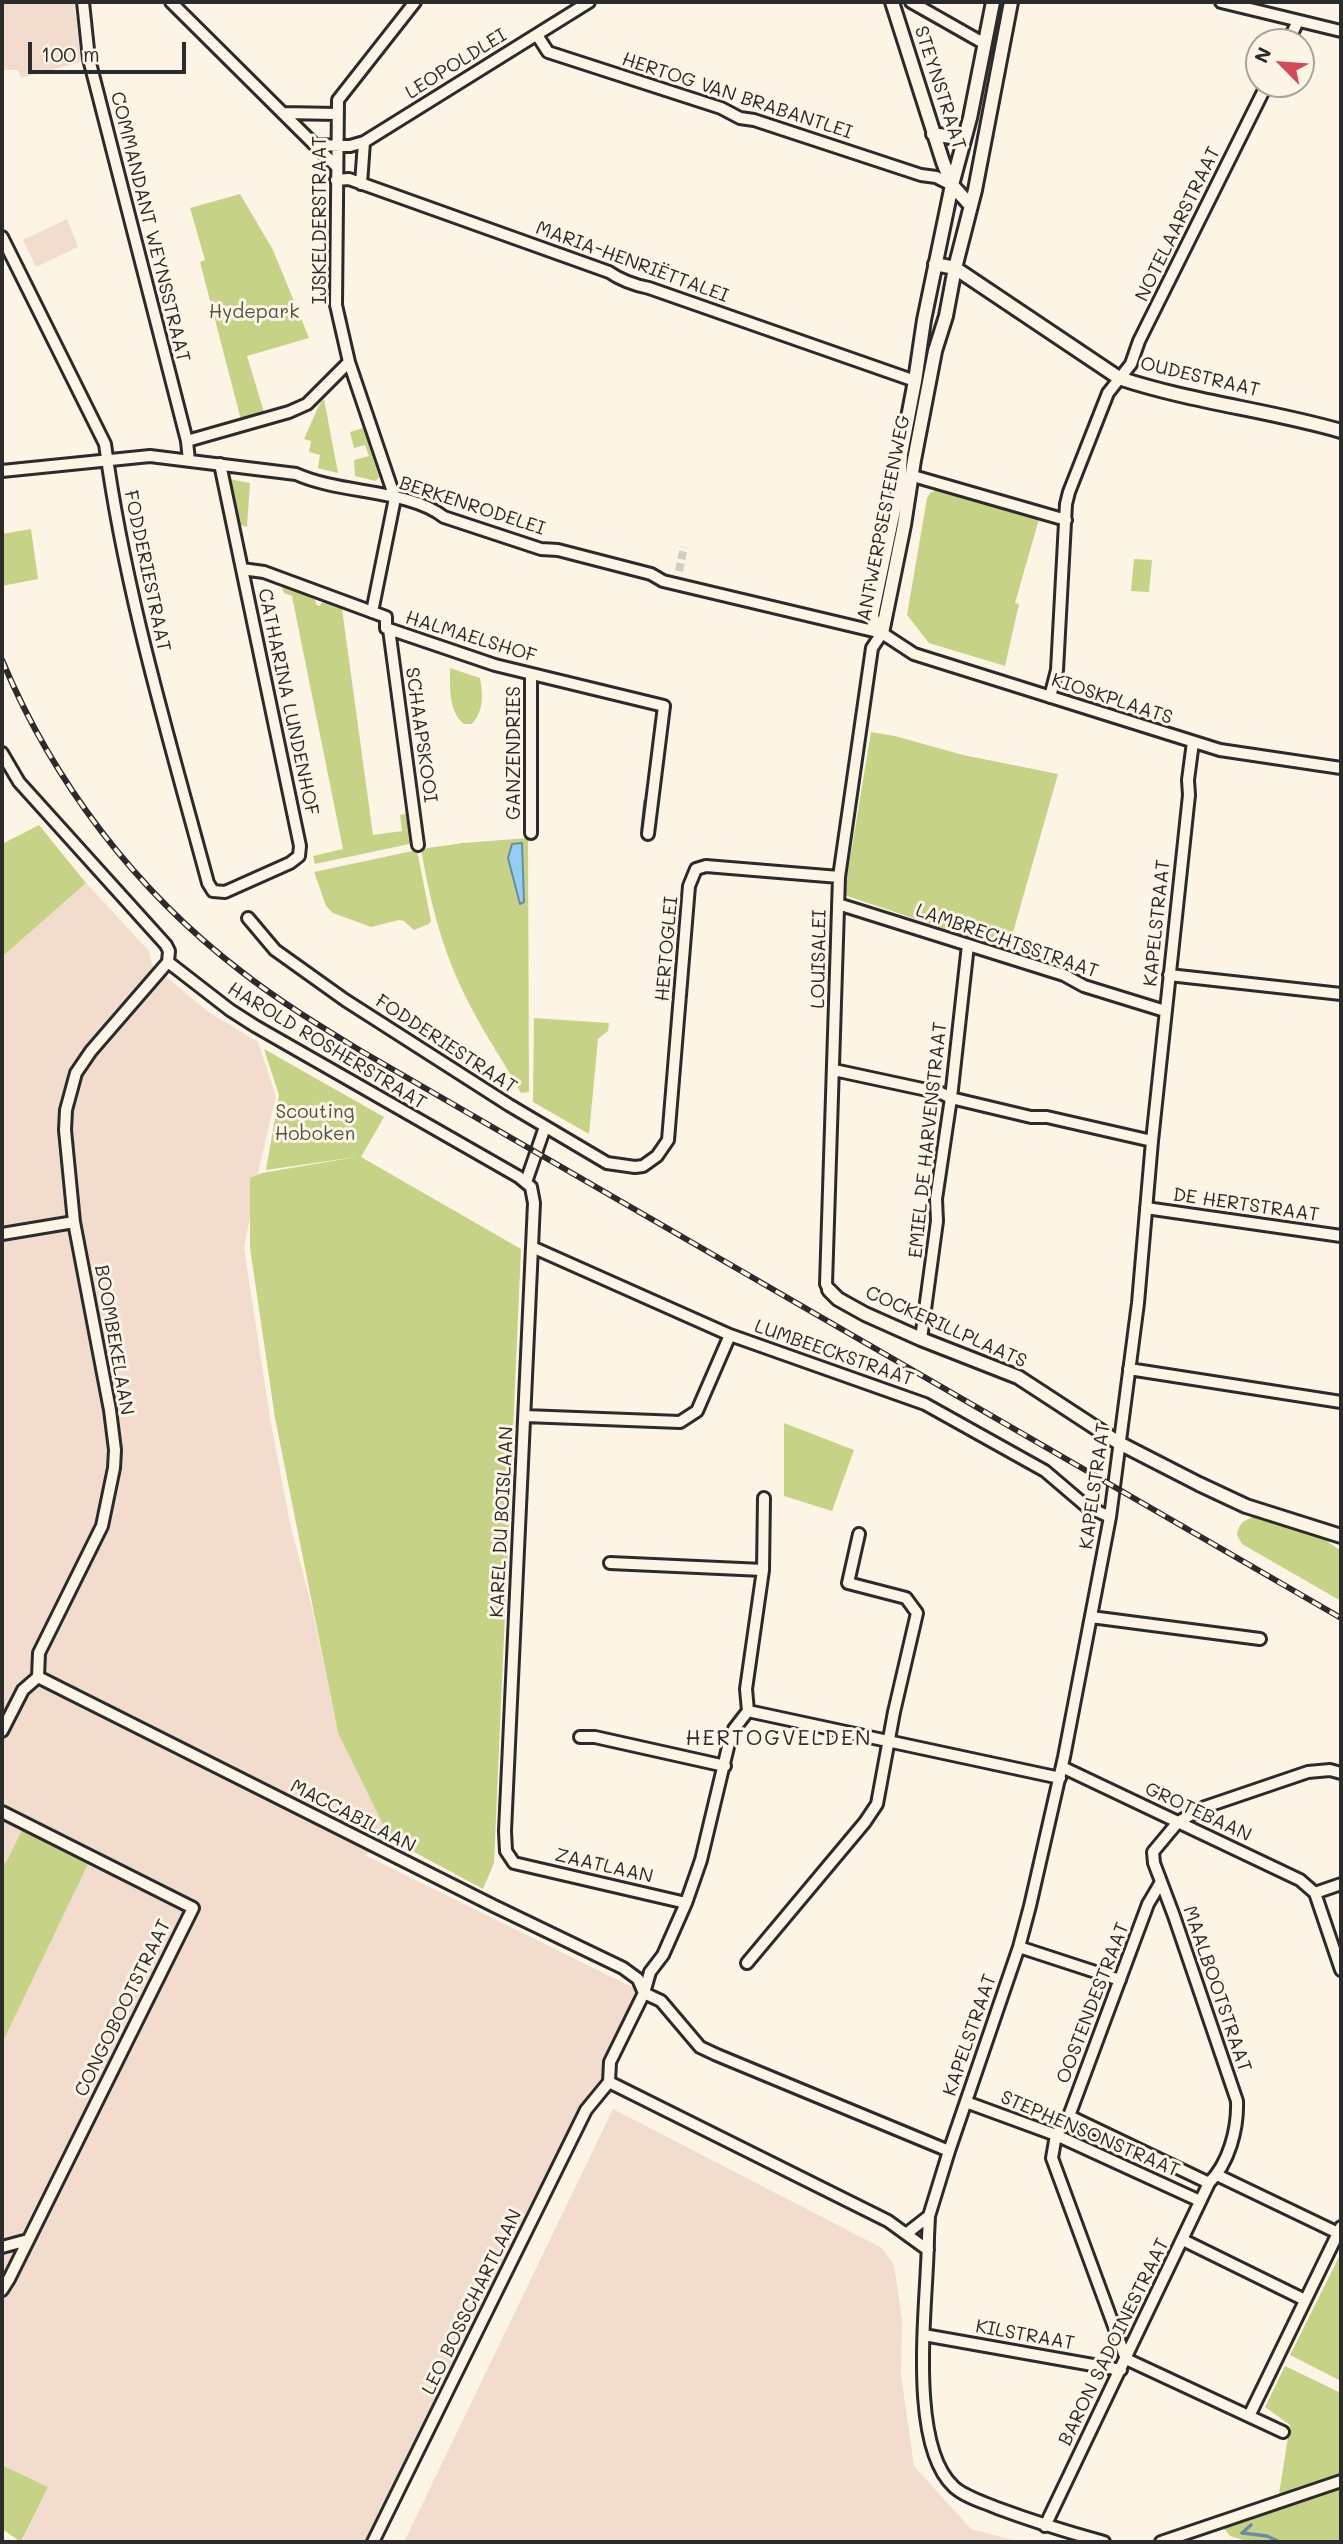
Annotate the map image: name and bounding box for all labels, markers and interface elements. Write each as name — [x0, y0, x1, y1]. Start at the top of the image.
street label: STEYNSTRAAT — [909, 23, 971, 153]
street label: LEOPOLDLEI — [401, 24, 511, 104]
scale bar — [32, 28, 189, 72]
north arrow — [1245, 28, 1315, 98]
text: 100 m — [41, 40, 100, 67]
text: N — [1248, 43, 1277, 67]
street label: HERTOG VAN BRABANTLEI — [619, 48, 855, 144]
street label: COMMANDANT WEYNSSTRAAT — [105, 89, 195, 365]
street label: IJSKELDERSTRAAT — [309, 136, 331, 304]
street label: NOTELAARSTRAAT — [1131, 143, 1225, 305]
street label: MARIA-HENRIËTTALEI — [533, 217, 731, 307]
park label: Hydepark — [209, 301, 299, 323]
street label: OUDESTRAAT — [1138, 352, 1262, 402]
street label: ANTWERPSESTEENWEG — [853, 413, 915, 623]
street label: BERKENRODELEI — [396, 472, 548, 540]
street label: FODDERIESTRAAT — [119, 488, 175, 654]
street label: CATHARINA LUNDENHOF — [253, 586, 323, 818]
street label: HALMAELSHOF — [403, 606, 539, 668]
street label: SCHAAPSKOOI — [400, 666, 442, 804]
street label: KIOSKPLAATS — [1048, 669, 1176, 729]
street label: GANZENDRIES — [503, 686, 525, 820]
street label: KAPELSTRAAT — [1139, 858, 1175, 988]
street label: HERTOGLEI — [651, 895, 683, 1003]
street label: LAMBRECHTSSTRAAT — [913, 899, 1101, 983]
street label: LOUISALEI — [807, 909, 831, 1009]
street label: HAROLD ROSHERSTRAAT — [223, 978, 431, 1114]
street label: FODDERIESTRAAT — [371, 990, 521, 1098]
street label: EMIEL DE HARVENSTRAAT — [904, 1021, 952, 1259]
park label: Scouting Hoboken — [275, 1101, 355, 1145]
street label: DE HERTSTRAAT — [1171, 1183, 1321, 1227]
street label: BOOMBEKELAAN — [90, 1263, 138, 1417]
street label: COCKERILLPLAATS — [862, 1281, 1030, 1373]
street label: LUMBEECKSTRAAT — [751, 1315, 917, 1391]
street label: KAPELSTRAAT — [1075, 1421, 1115, 1551]
street label: KAREL DU BOISLAAN — [486, 1426, 518, 1618]
district label: HERTOGVELDEN — [687, 1726, 871, 1752]
street label: MACCABILAAN — [286, 1775, 420, 1857]
street label: GROTEBAAN — [1141, 1777, 1255, 1847]
street label: ZAATLAAN — [553, 1844, 655, 1888]
street label: MAALBOOTSTRAAT — [1178, 1903, 1256, 2075]
street label: CONGOBOOTSTRAAT — [70, 1916, 176, 2100]
street label: OOSTENDESTRAAT — [1052, 1919, 1134, 2087]
street label: KAPELSTRAAT — [938, 1971, 1002, 2099]
street label: STEPHENSONSTRAAT — [997, 2086, 1183, 2182]
street label: LEO BOSSCHARTLAAN — [417, 2206, 527, 2398]
street label: BARON SADOINESTRAAT — [1054, 2235, 1174, 2449]
street label: KILSTRAAT — [974, 2315, 1076, 2355]

